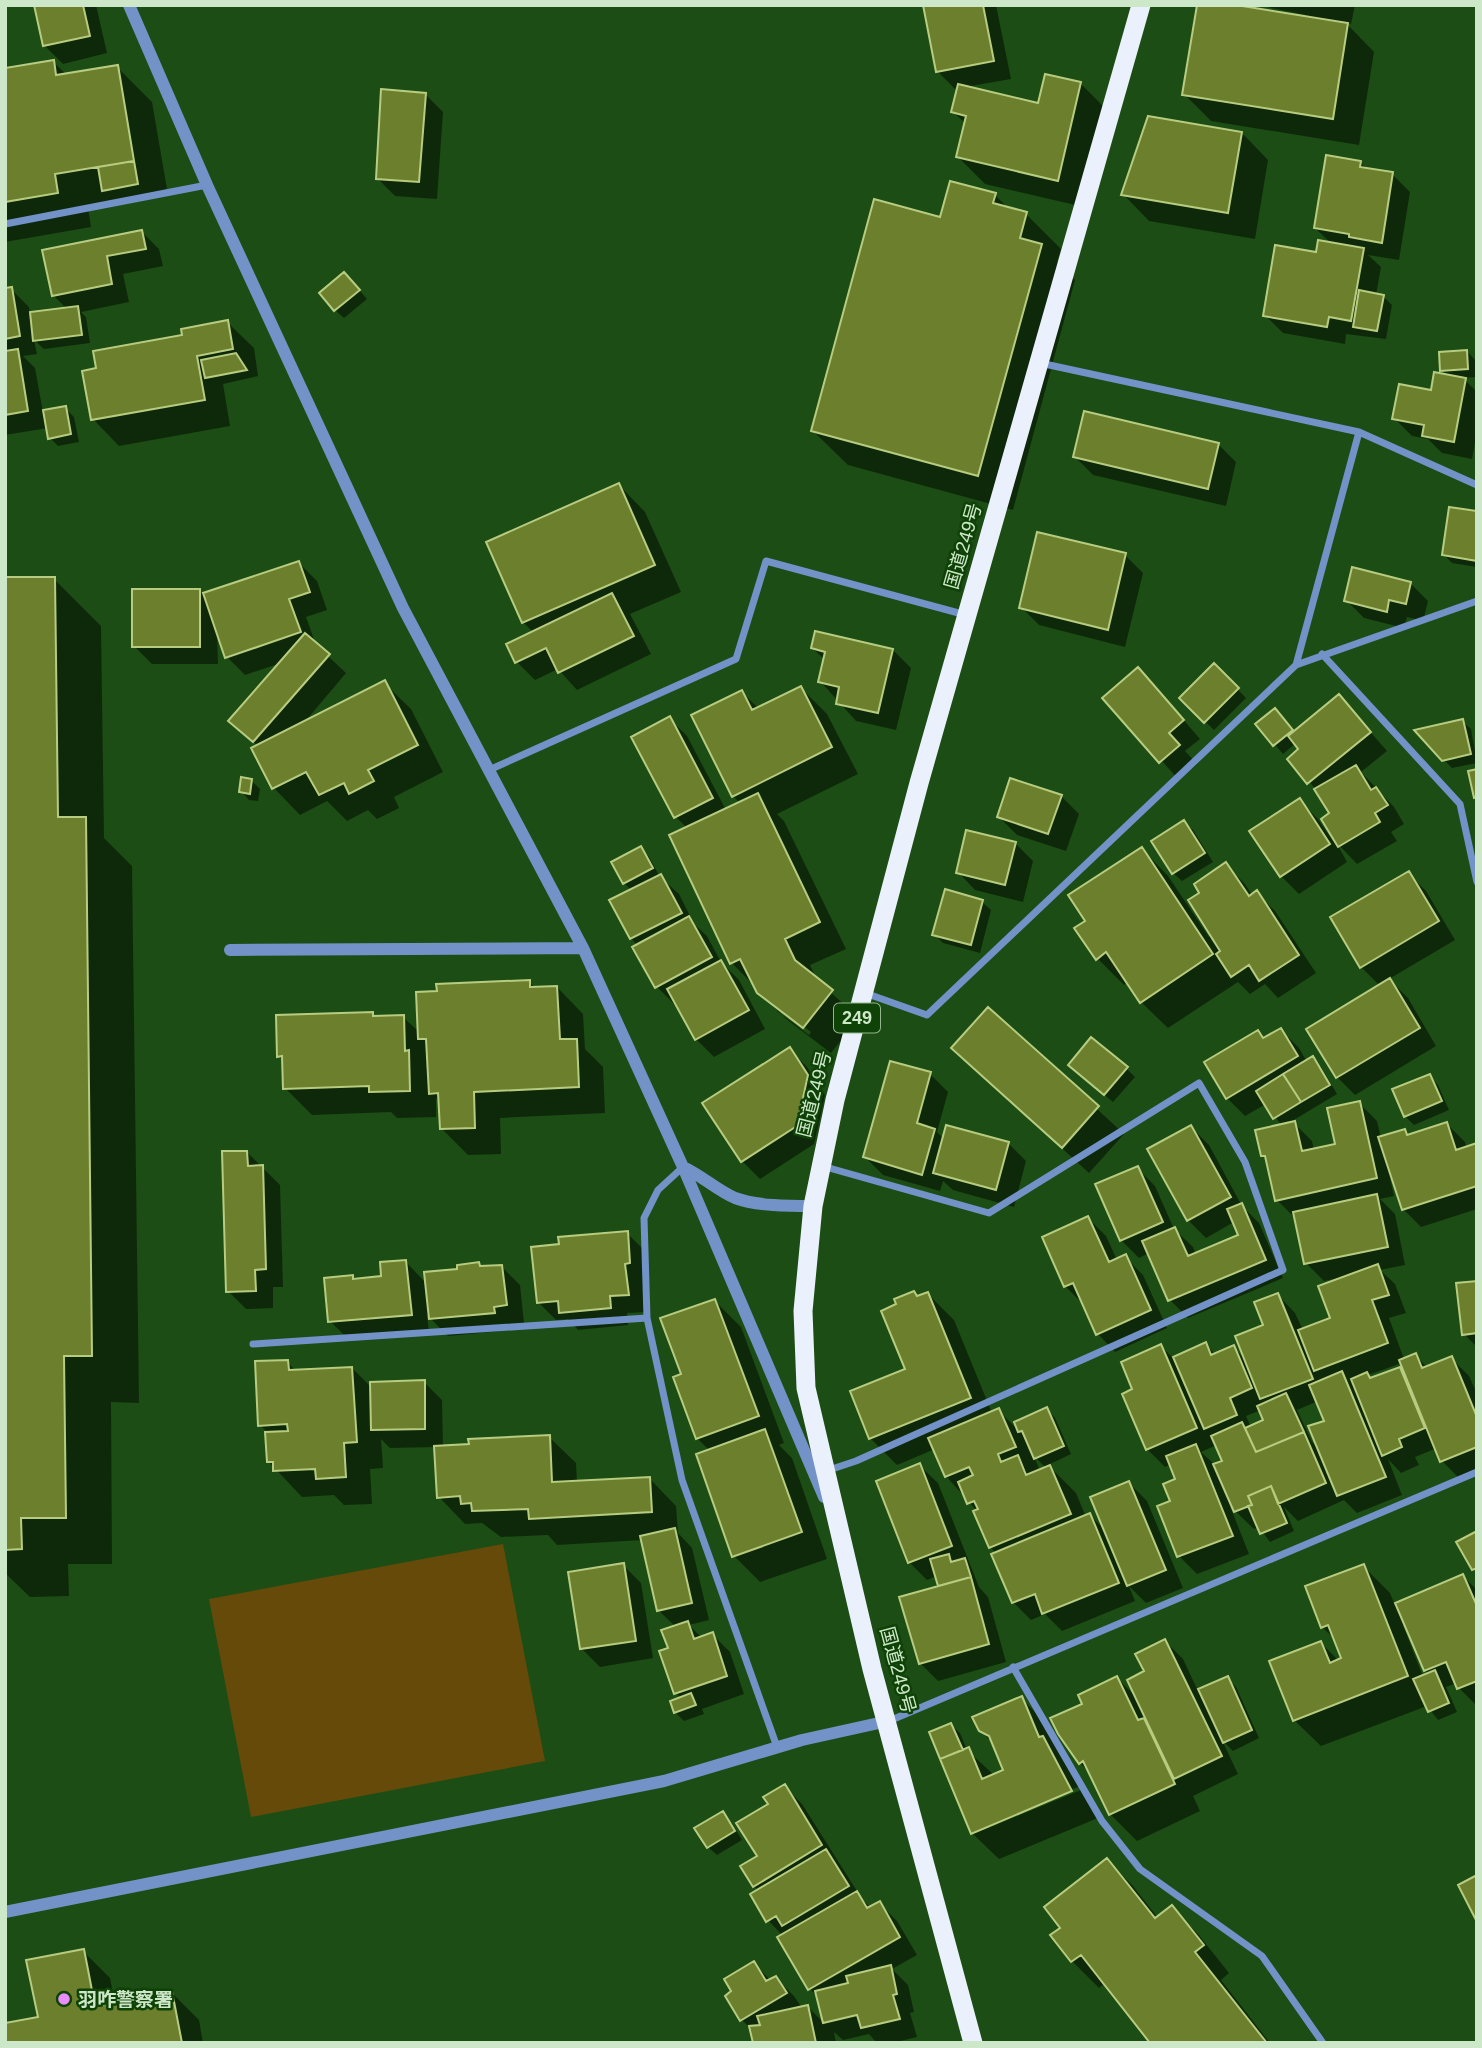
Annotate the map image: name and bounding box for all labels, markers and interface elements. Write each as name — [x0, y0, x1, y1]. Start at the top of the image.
street label: 国道249号 — [941, 500, 985, 592]
road number: 249 — [834, 1003, 880, 1032]
street label: 国道249号 — [793, 1048, 835, 1140]
street label: 国道249号 — [876, 1624, 920, 1716]
place label: 羽咋警察署 — [78, 1989, 173, 2010]
marker: 羽咋警察署 — [56, 1991, 72, 2007]

